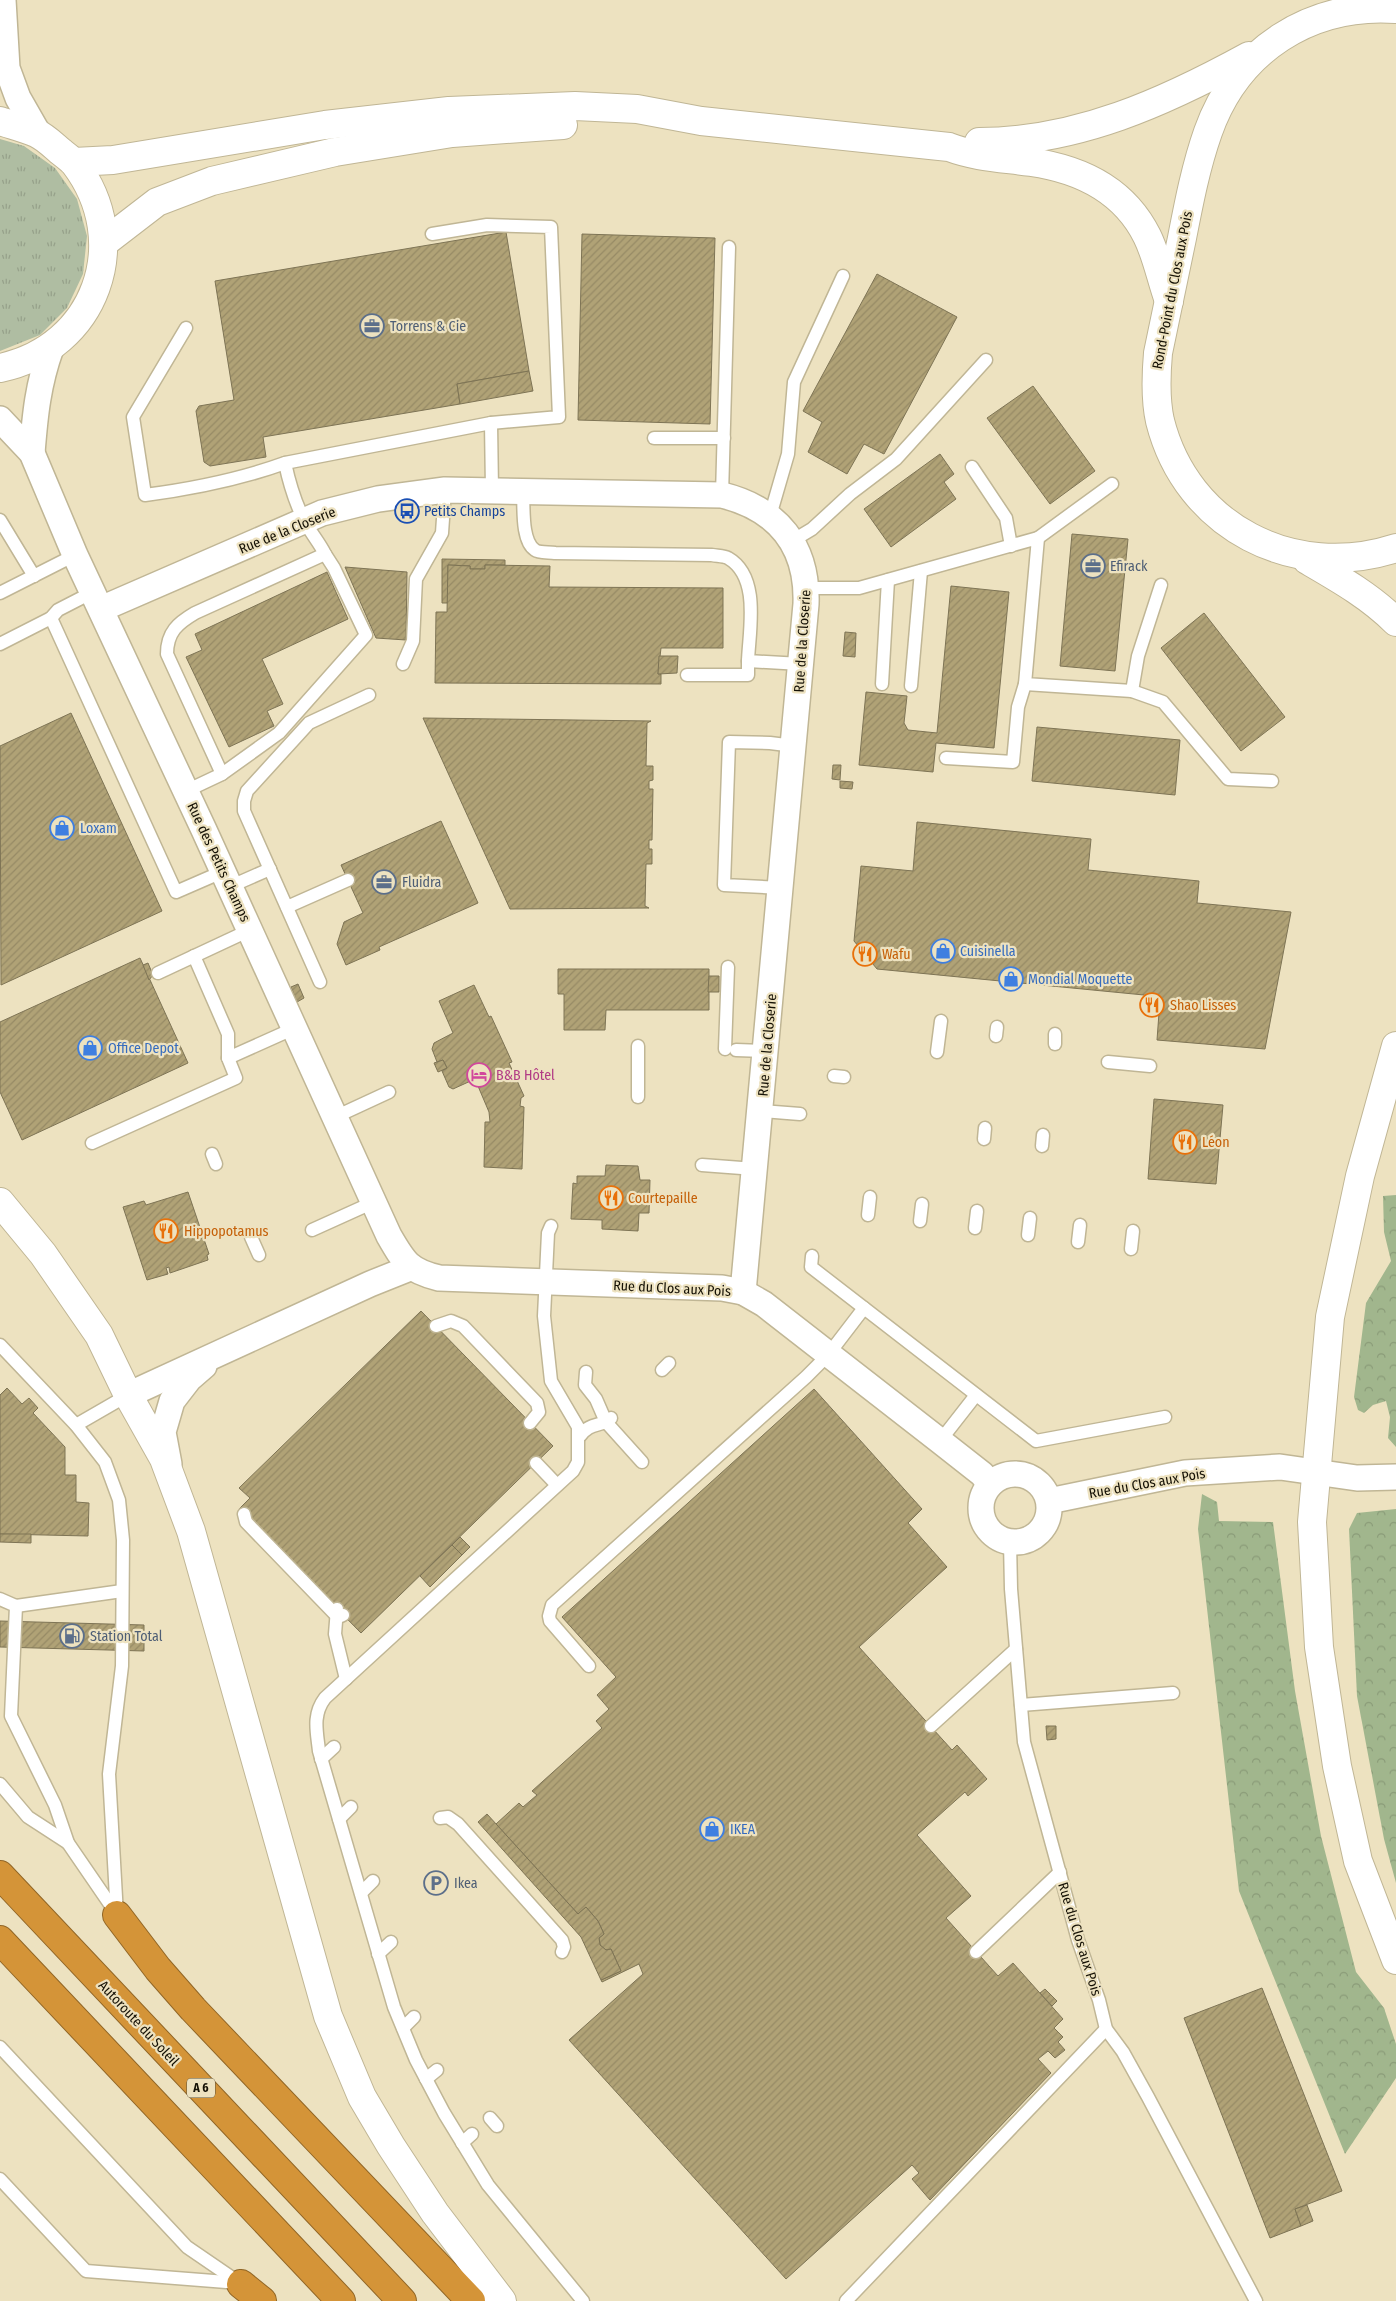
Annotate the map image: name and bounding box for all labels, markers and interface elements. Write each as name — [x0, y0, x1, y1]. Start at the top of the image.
street label: Rond-Point du Clos aux Pois — [1149, 210, 1196, 371]
office icon: Torrens & Cie — [359, 313, 385, 339]
place label: Torrens & Cie — [390, 318, 466, 335]
bus stop icon: Petits Champs — [394, 498, 420, 524]
street label: Rue de la Closerie — [236, 503, 338, 558]
place label: Petits Champs — [424, 503, 505, 520]
office icon: Efirack — [1080, 553, 1106, 579]
place label: Efirack — [1110, 558, 1148, 575]
street label: Rue de la Closerie — [790, 589, 815, 693]
street label: Rue des Petits Champs — [183, 800, 254, 925]
shop icon: Loxam — [49, 815, 75, 841]
place label: Loxam — [80, 820, 117, 837]
office icon: Fluidra — [371, 869, 397, 895]
place label: Fluidra — [402, 874, 441, 891]
shop icon: Cuisinella — [930, 938, 956, 964]
restaurant icon: Wafu — [852, 941, 878, 967]
place label: Cuisinella — [960, 943, 1016, 960]
place label: Wafu — [882, 946, 911, 963]
shop icon: Mondial Moquette — [998, 966, 1024, 992]
place label: Mondial Moquette — [1028, 971, 1132, 988]
restaurant icon: Shao Lisses — [1139, 992, 1165, 1018]
street label: Rue de la Closerie — [755, 993, 780, 1097]
place label: Shao Lisses — [1170, 997, 1236, 1014]
shop icon: Office Depot — [77, 1035, 103, 1061]
place label: Office Depot — [108, 1040, 179, 1057]
hotel icon: B&B Hôtel — [466, 1062, 492, 1088]
place label: B&B Hôtel — [496, 1067, 555, 1084]
restaurant icon: Léon — [1172, 1129, 1198, 1155]
place label: Léon — [1202, 1134, 1230, 1151]
restaurant icon: Courtepaille — [598, 1185, 624, 1211]
place label: Courtepaille — [628, 1190, 698, 1207]
restaurant icon: Hippopotamus — [153, 1218, 179, 1244]
place label: Hippopotamus — [184, 1223, 269, 1240]
street label: Rue du Clos aux Pois — [613, 1277, 731, 1300]
street label: Rue du Clos aux Pois — [1088, 1465, 1207, 1502]
fuel station icon: Station Total — [59, 1623, 85, 1649]
place label: Station Total — [90, 1628, 163, 1645]
shop icon: IKEA — [699, 1816, 725, 1842]
place label: IKEA — [730, 1821, 756, 1838]
parking icon: Ikea — [423, 1870, 449, 1896]
place label: Ikea — [454, 1875, 478, 1892]
street label: Rue du Clos aux Pois — [1054, 1880, 1105, 1998]
street label: Autoroute du Soleil — [95, 1977, 183, 2070]
road number: A 6 — [187, 2078, 215, 2098]

